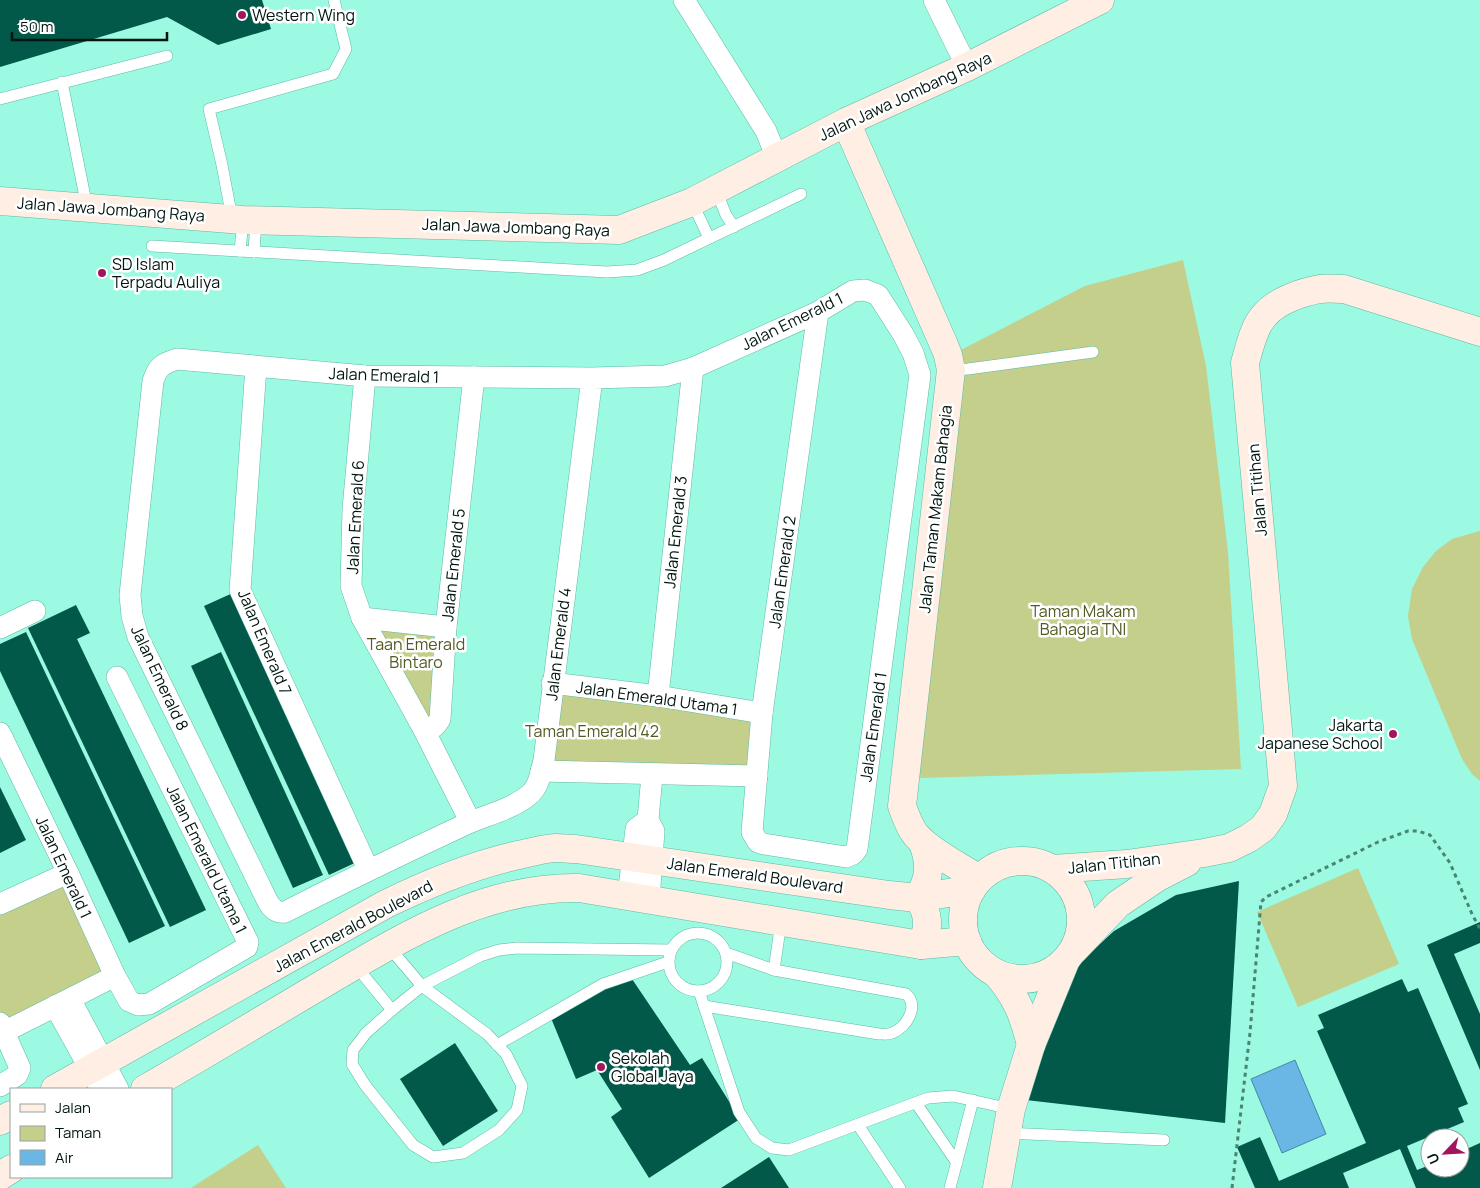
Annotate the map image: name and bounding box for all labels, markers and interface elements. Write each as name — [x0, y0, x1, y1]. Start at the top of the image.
place label: Western Wing — [252, 4, 355, 26]
marker: Western Wing — [236, 9, 248, 21]
scale bar — [12, 10, 168, 42]
text: 50 m — [20, 16, 54, 37]
street label: Jalan Jawa Jombang Raya — [815, 46, 995, 146]
street label: Jalan Jawa Jombang Raya — [16, 191, 206, 227]
street label: Jalan Jawa Jombang Raya — [422, 213, 610, 241]
place label: SD Islam Terpadu Auliya — [112, 253, 220, 293]
marker: SD Islam Terpadu Auliya — [96, 267, 108, 279]
street label: Jalan Emerald 1 — [737, 287, 847, 355]
street label: Jalan Emerald 1 — [328, 362, 440, 388]
street label: Jalan Taman Makam Bahagia — [913, 404, 957, 614]
street label: Jalan Titihan — [1242, 443, 1272, 537]
street label: Jalan Emerald 6 — [341, 459, 369, 575]
street label: Jalan Emerald 3 — [658, 475, 692, 589]
street label: Jalan Emerald 5 — [436, 507, 470, 623]
street label: Jalan Emerald 2 — [763, 514, 801, 630]
street label: Jalan Emerald 7 — [233, 586, 297, 698]
street label: Jalan Emerald 4 — [540, 586, 576, 702]
park label: Taman Makam Bahagia TNI — [1030, 600, 1136, 640]
street label: Jalan Emerald 8 — [126, 622, 194, 734]
park label: Taan Emerald Bintaro — [367, 633, 465, 673]
street label: Jalan Emerald 1 — [854, 671, 892, 783]
street label: Jalan Emerald Utama 1 — [575, 676, 739, 720]
place label: Jakarta Japanese School — [1258, 714, 1383, 754]
park label: Taman Emerald 42 — [525, 720, 659, 742]
marker: Jakarta Japanese School — [1387, 728, 1399, 740]
street label: Jalan Emerald Utama 1 — [161, 781, 253, 937]
street label: Jalan Emerald 1 — [31, 812, 97, 922]
street label: Jalan Titihan — [1067, 847, 1161, 879]
street label: Jalan Emerald Boulevard — [666, 852, 844, 898]
street label: Jalan Emerald Boulevard — [269, 875, 437, 977]
place label: Sekolah Global Jaya — [611, 1047, 694, 1087]
marker: Sekolah Global Jaya — [595, 1061, 607, 1073]
legend — [10, 1088, 172, 1178]
text: Jalan — [55, 1097, 91, 1118]
text: Taman — [55, 1122, 101, 1143]
north arrow — [1420, 1128, 1470, 1178]
text: Air — [55, 1147, 74, 1168]
text: U — [1422, 1150, 1444, 1167]

